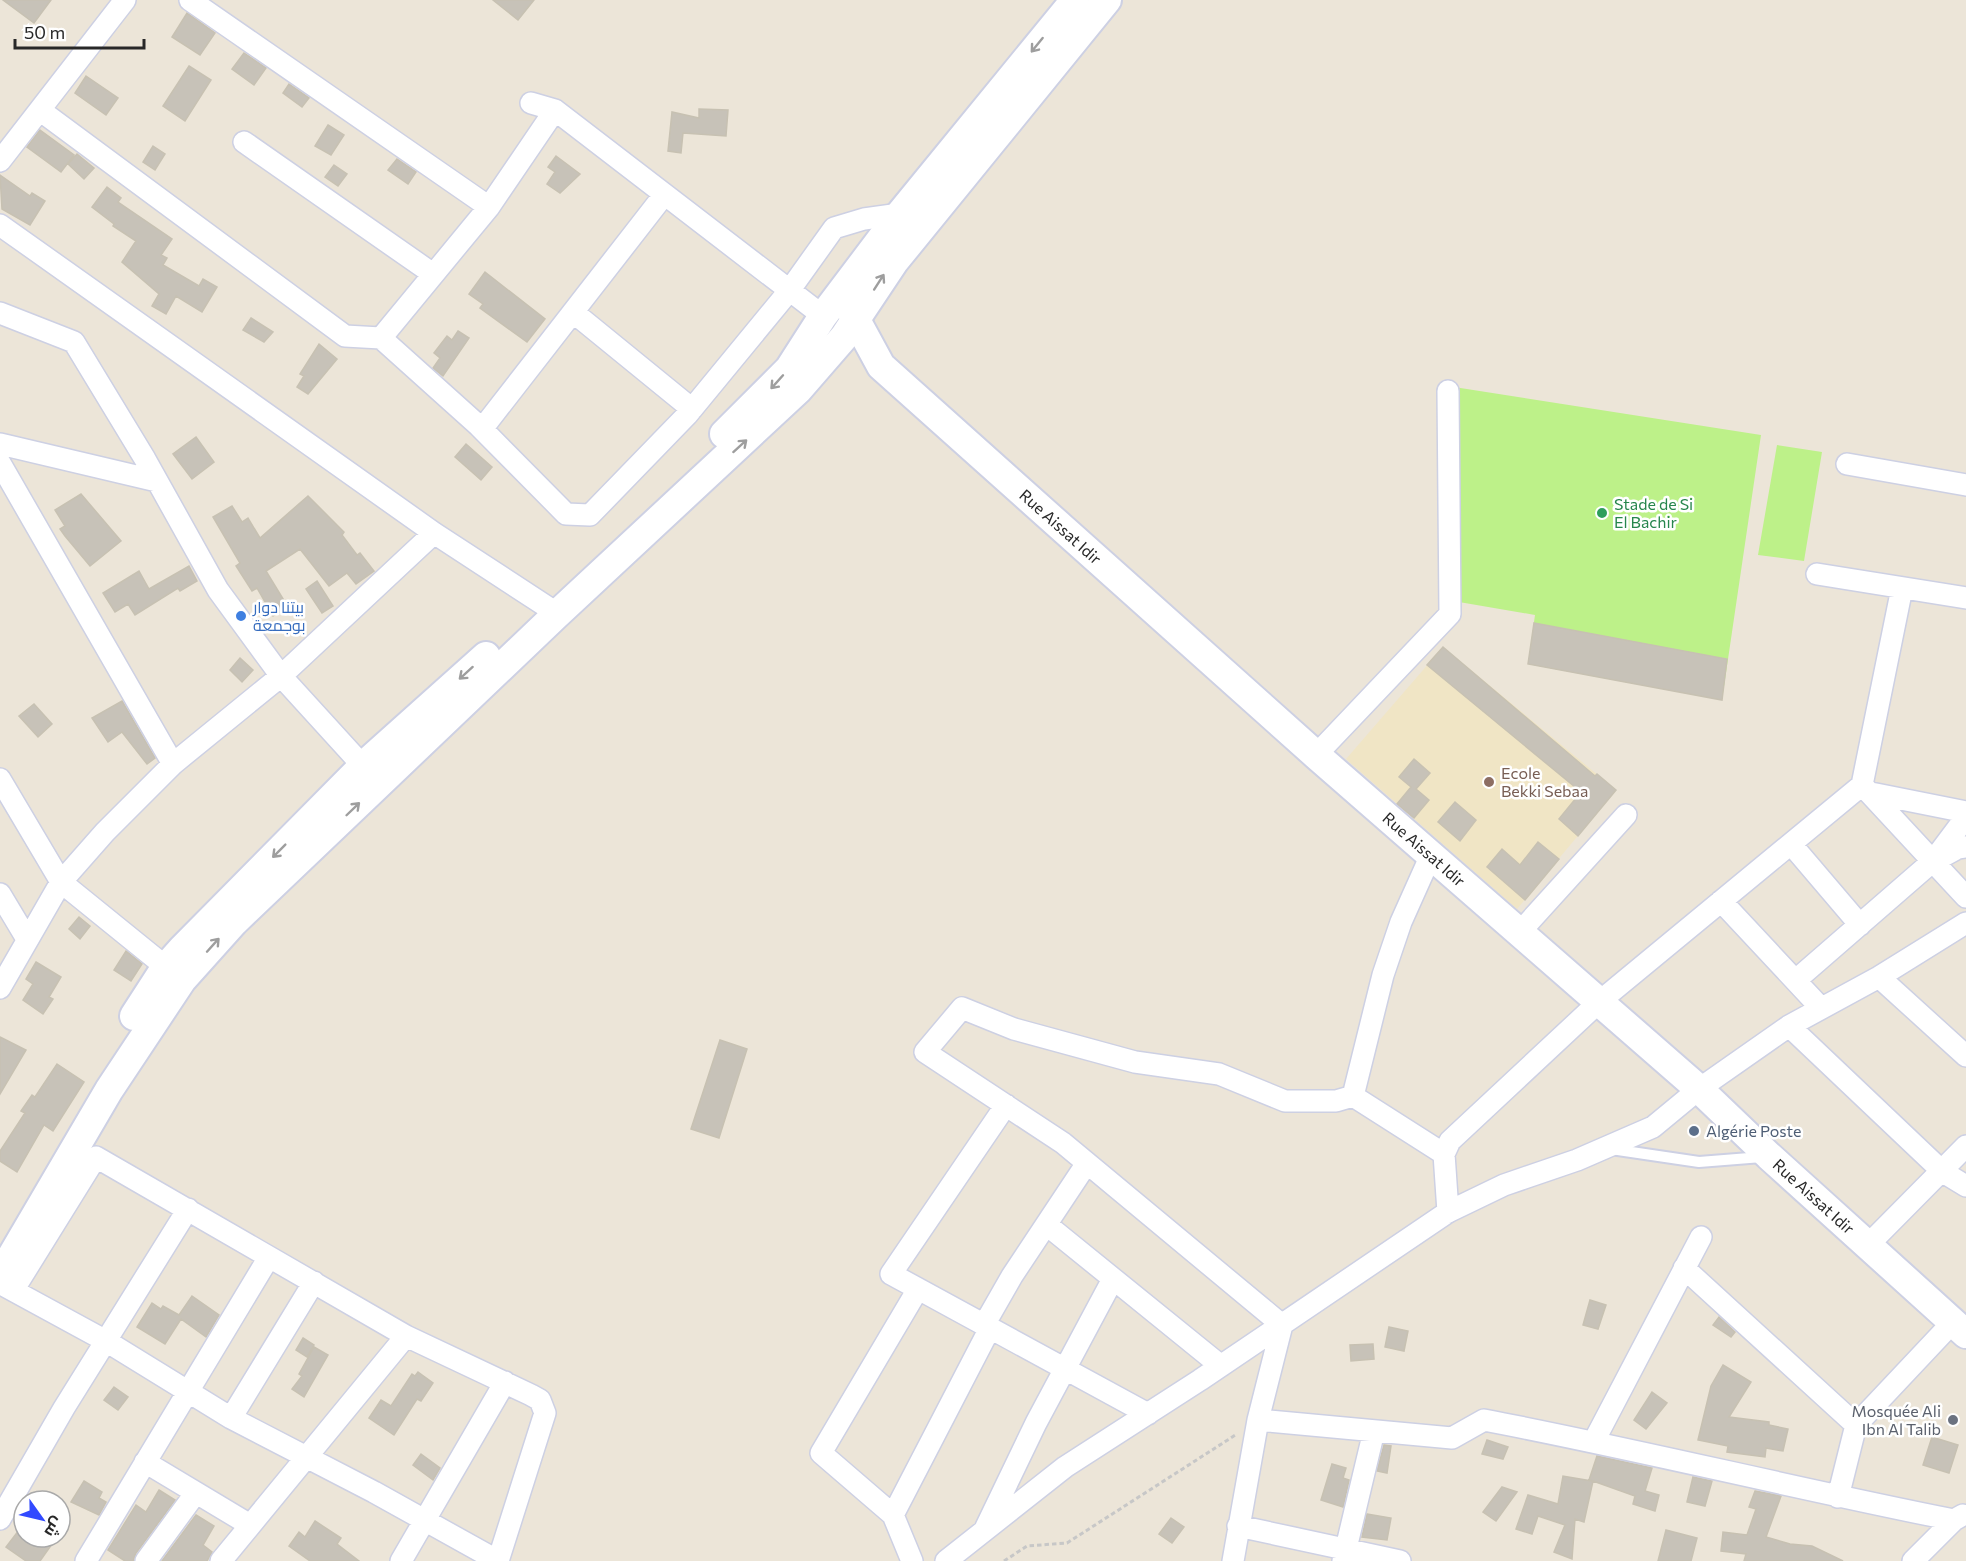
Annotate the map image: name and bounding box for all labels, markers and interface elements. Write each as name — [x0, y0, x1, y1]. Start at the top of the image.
scale bar — [15, 12, 144, 50]
text: 50 m — [24, 21, 65, 43]
one-way arrow — [1031, 37, 1044, 53]
one-way arrow — [873, 274, 886, 291]
one-way arrow — [770, 374, 784, 389]
one-way arrow — [732, 439, 747, 453]
street label: Rue Aissat Idir — [1016, 485, 1106, 568]
place label: Stade de Si El Bachir — [1614, 494, 1693, 531]
marker: Stade de Si El Bachir — [1595, 506, 1609, 520]
place label: بيتنا دوار بوجمعة — [252, 597, 306, 635]
marker: بيتنا دوار بوجمعة — [234, 609, 248, 623]
one-way arrow — [459, 666, 474, 680]
place label: Ecole Bekki Sebaa — [1501, 763, 1588, 800]
marker: Ecole Bekki Sebaa — [1482, 775, 1496, 789]
one-way arrow — [345, 802, 360, 816]
street label: Rue Aissat Idir — [1379, 808, 1470, 890]
one-way arrow — [272, 843, 287, 858]
one-way arrow — [206, 938, 220, 953]
place label: Algérie Poste — [1706, 1121, 1801, 1140]
marker: Algérie Poste — [1687, 1124, 1701, 1138]
street label: Rue Aissat Idir — [1769, 1154, 1859, 1238]
place label: Mosquée Ali Ibn Al Talib — [1852, 1401, 1941, 1438]
marker: Mosquée Ali Ibn Al Talib — [1946, 1413, 1960, 1427]
north arrow — [12, 1489, 72, 1549]
text: ش — [40, 1513, 68, 1541]

